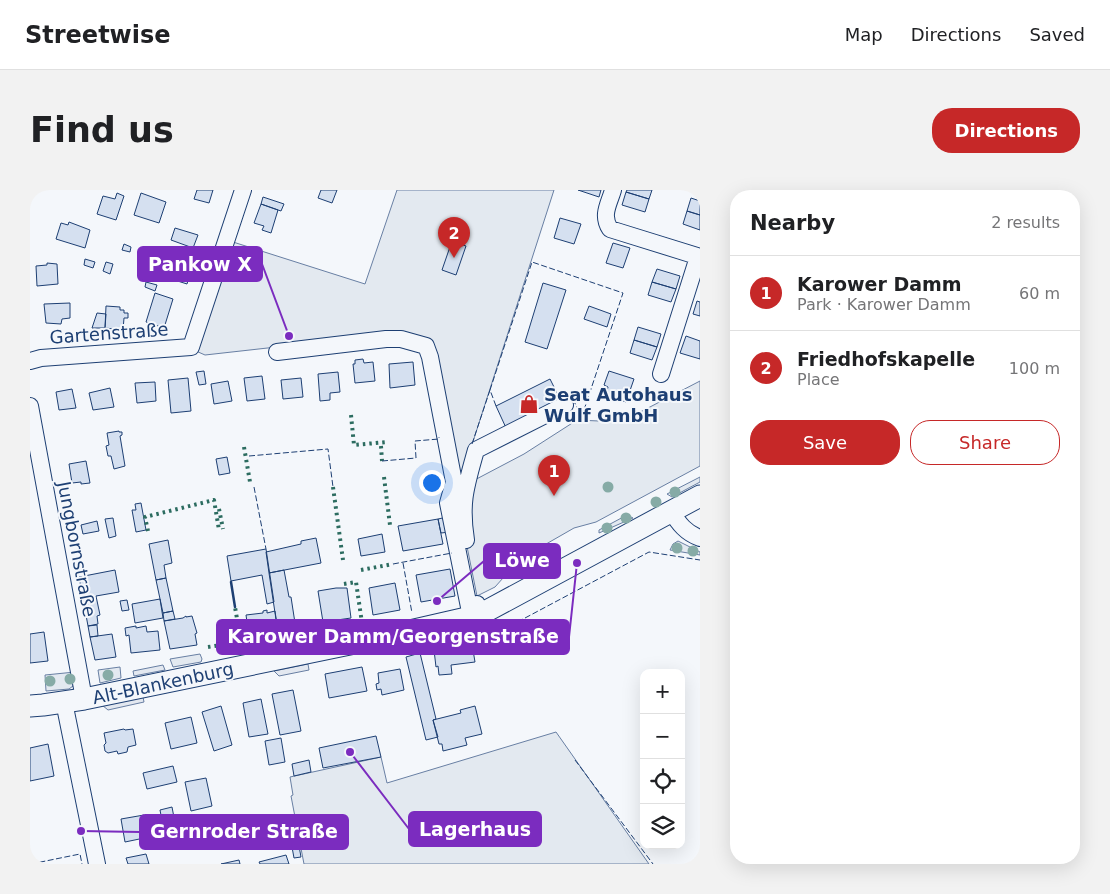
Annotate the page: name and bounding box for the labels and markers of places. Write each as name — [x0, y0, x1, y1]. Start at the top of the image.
pin: 2 — [438, 217, 470, 258]
callout: Pankow X — [138, 247, 262, 281]
place label: Seat Autohaus Wulf GmbH — [544, 384, 692, 426]
shop icon: Seat Autohaus Wulf GmbH — [518, 393, 540, 415]
pin: 1 — [538, 455, 570, 496]
callout: Löwe — [484, 544, 560, 578]
callout: Karower Damm/Georgenstraße — [217, 620, 569, 654]
callout: Lagerhaus — [409, 812, 541, 846]
callout: Gernroder Straße — [140, 815, 348, 849]

